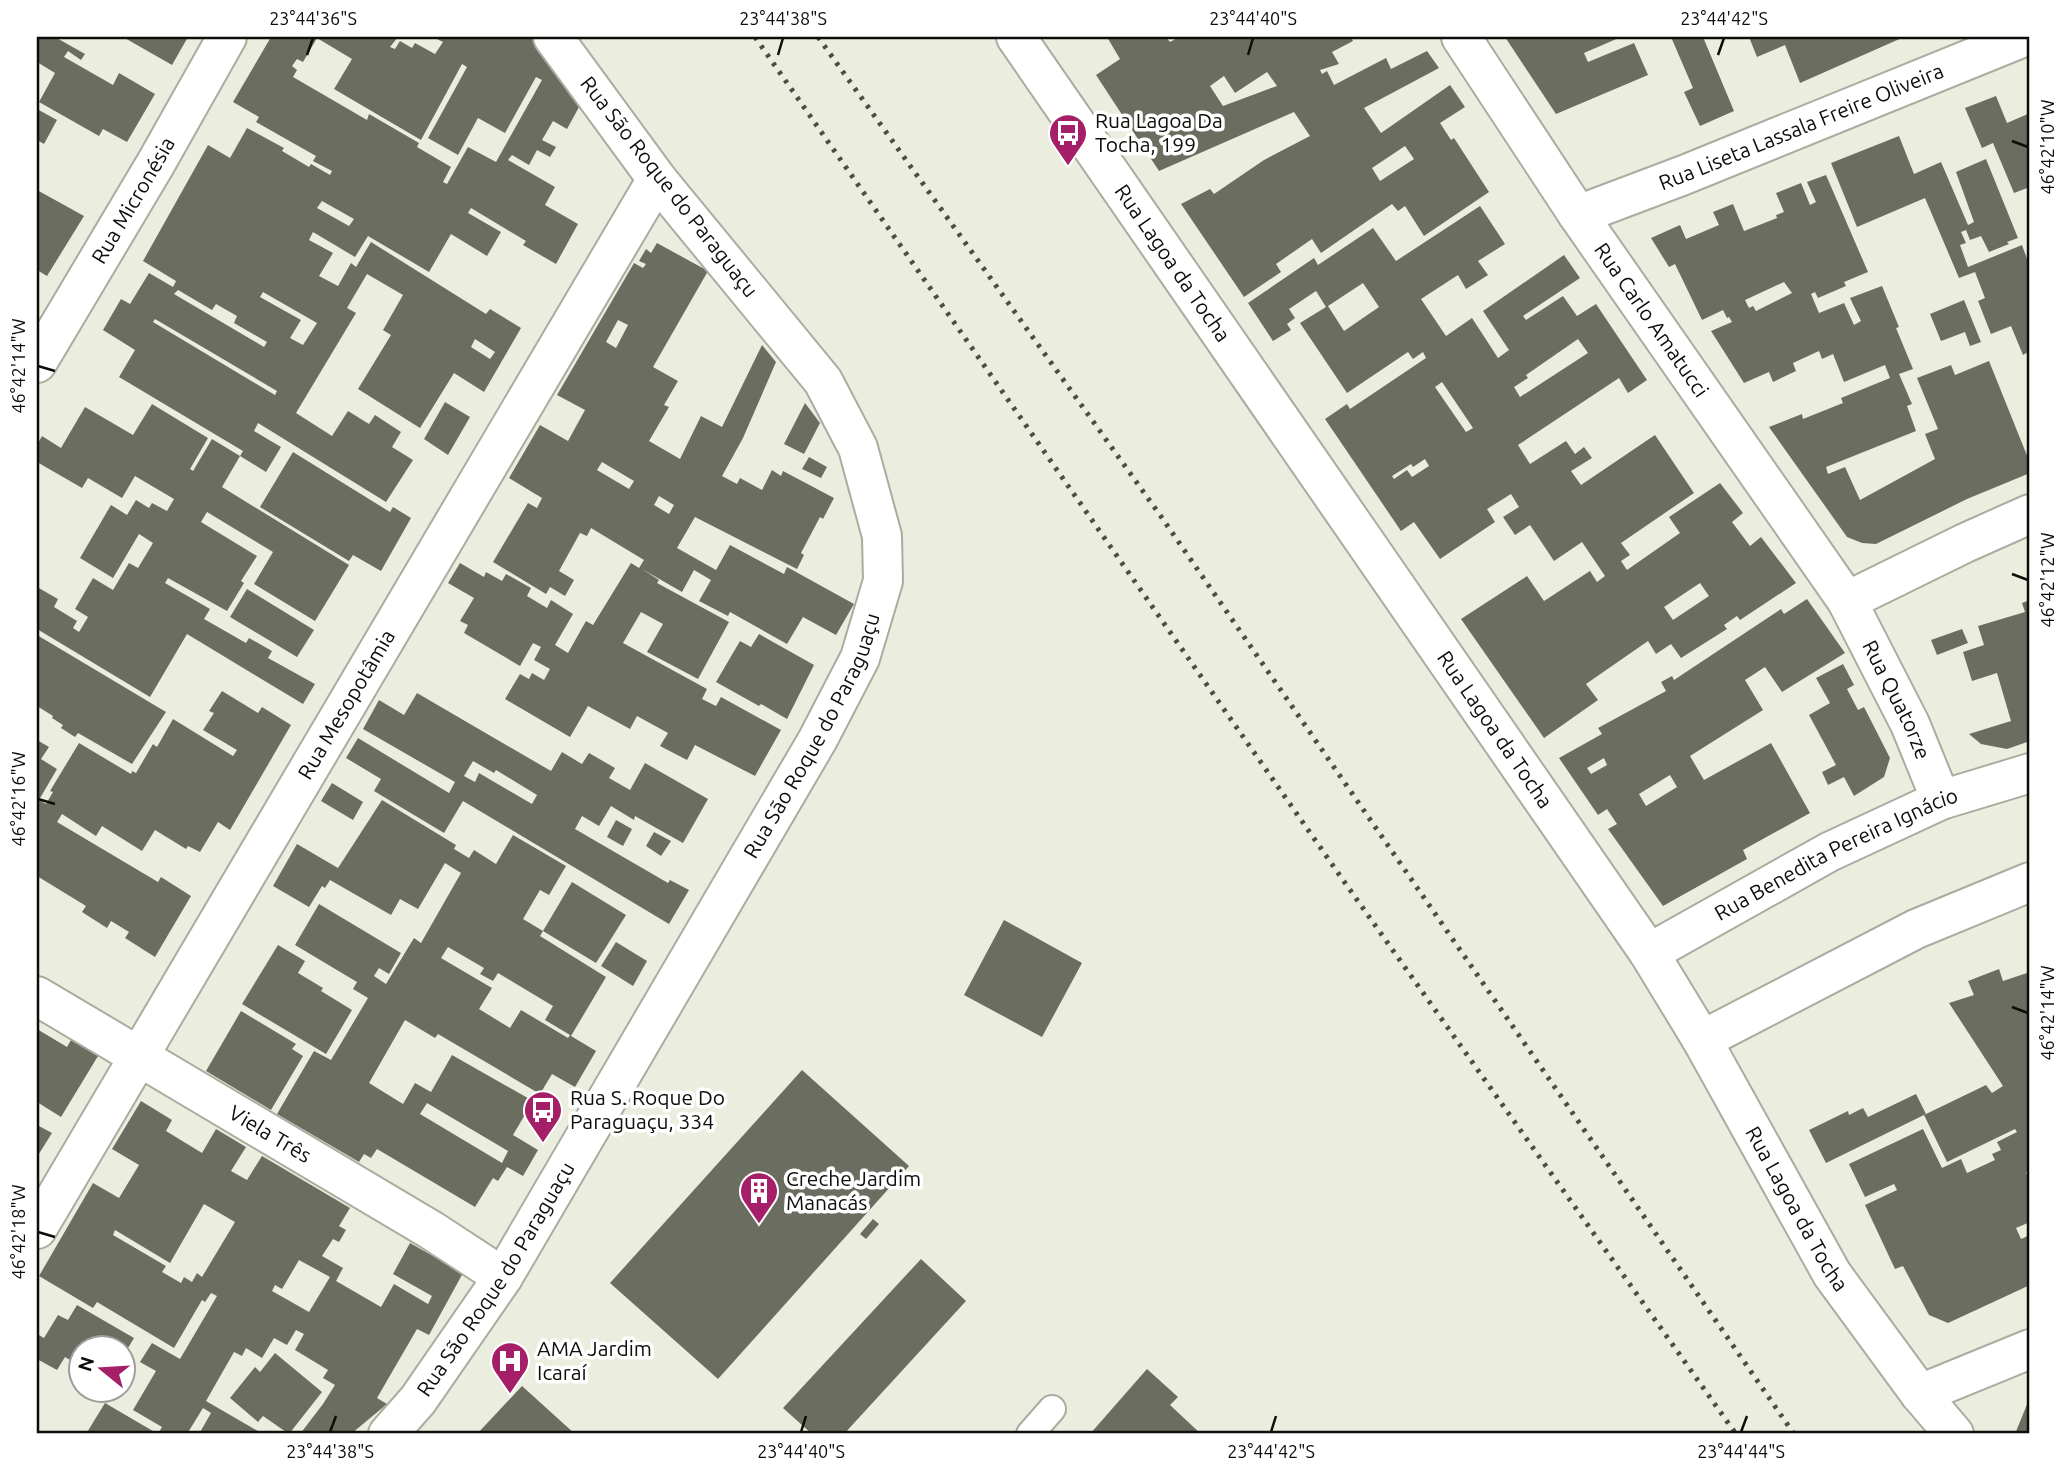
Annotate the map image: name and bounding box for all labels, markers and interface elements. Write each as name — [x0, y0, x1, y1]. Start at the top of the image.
text: 23°44'36"S — [269, 8, 357, 28]
text: 23°44'38"S — [739, 8, 827, 28]
text: 23°44'40"S — [1209, 8, 1297, 28]
text: 23°44'42"S — [1680, 8, 1768, 28]
street label: Rua Liseta Lassala Freire Oliveira — [1655, 58, 1947, 194]
street label: Rua São Roque do Paraguaçu — [576, 71, 763, 302]
text: 46°42'10"W — [2037, 99, 2057, 195]
place label: Rua Lagoa Da Tocha, 199 — [1095, 108, 1223, 156]
bus stop icon: Rua Lagoa Da Tocha, 199 — [1047, 112, 1089, 167]
street label: Rua Micronésia — [86, 133, 179, 268]
street label: Rua Lagoa da Tocha — [1111, 179, 1236, 346]
street label: Rua Carlo Amatucci — [1590, 238, 1714, 401]
text: 46°42'14"W — [8, 318, 28, 414]
text: 46°42'12"W — [2037, 532, 2057, 628]
street label: Rua São Roque do Paraguaçu — [738, 610, 884, 862]
street label: Rua Mesopotâmia — [292, 625, 399, 783]
street label: Rua Quatorze — [1858, 636, 1936, 762]
street label: Rua Lagoa da Tocha — [1433, 646, 1558, 812]
text: 46°42'16"W — [8, 751, 28, 847]
street label: Rua Benedita Pereira Ignácio — [1710, 783, 1961, 925]
text: 46°42'14"W — [2037, 965, 2057, 1061]
place label: Rua S. Roque Do Paraguaçu, 334 — [570, 1085, 725, 1133]
bus stop icon: Rua S. Roque Do Paraguaçu, 334 — [522, 1089, 564, 1144]
street label: Viela Três — [225, 1100, 316, 1167]
street label: Rua Lagoa da Tocha — [1741, 1122, 1854, 1296]
street label: Rua São Roque do Paraguaçu — [411, 1157, 579, 1401]
place label: Creche Jardim Manacás — [786, 1166, 921, 1214]
building icon: Creche Jardim Manacás — [738, 1170, 780, 1225]
text: 46°42'18"W — [8, 1184, 28, 1280]
north arrow — [66, 1334, 136, 1404]
place label: AMA Jardim Icaraí — [537, 1336, 652, 1384]
hospital icon: AMA Jardim Icaraí — [489, 1340, 531, 1395]
text: N — [73, 1354, 98, 1374]
text: 23°44'38"S — [286, 1441, 374, 1461]
text: 23°44'40"S — [757, 1441, 845, 1461]
text: 23°44'42"S — [1227, 1441, 1315, 1461]
text: 23°44'44"S — [1697, 1441, 1785, 1461]

